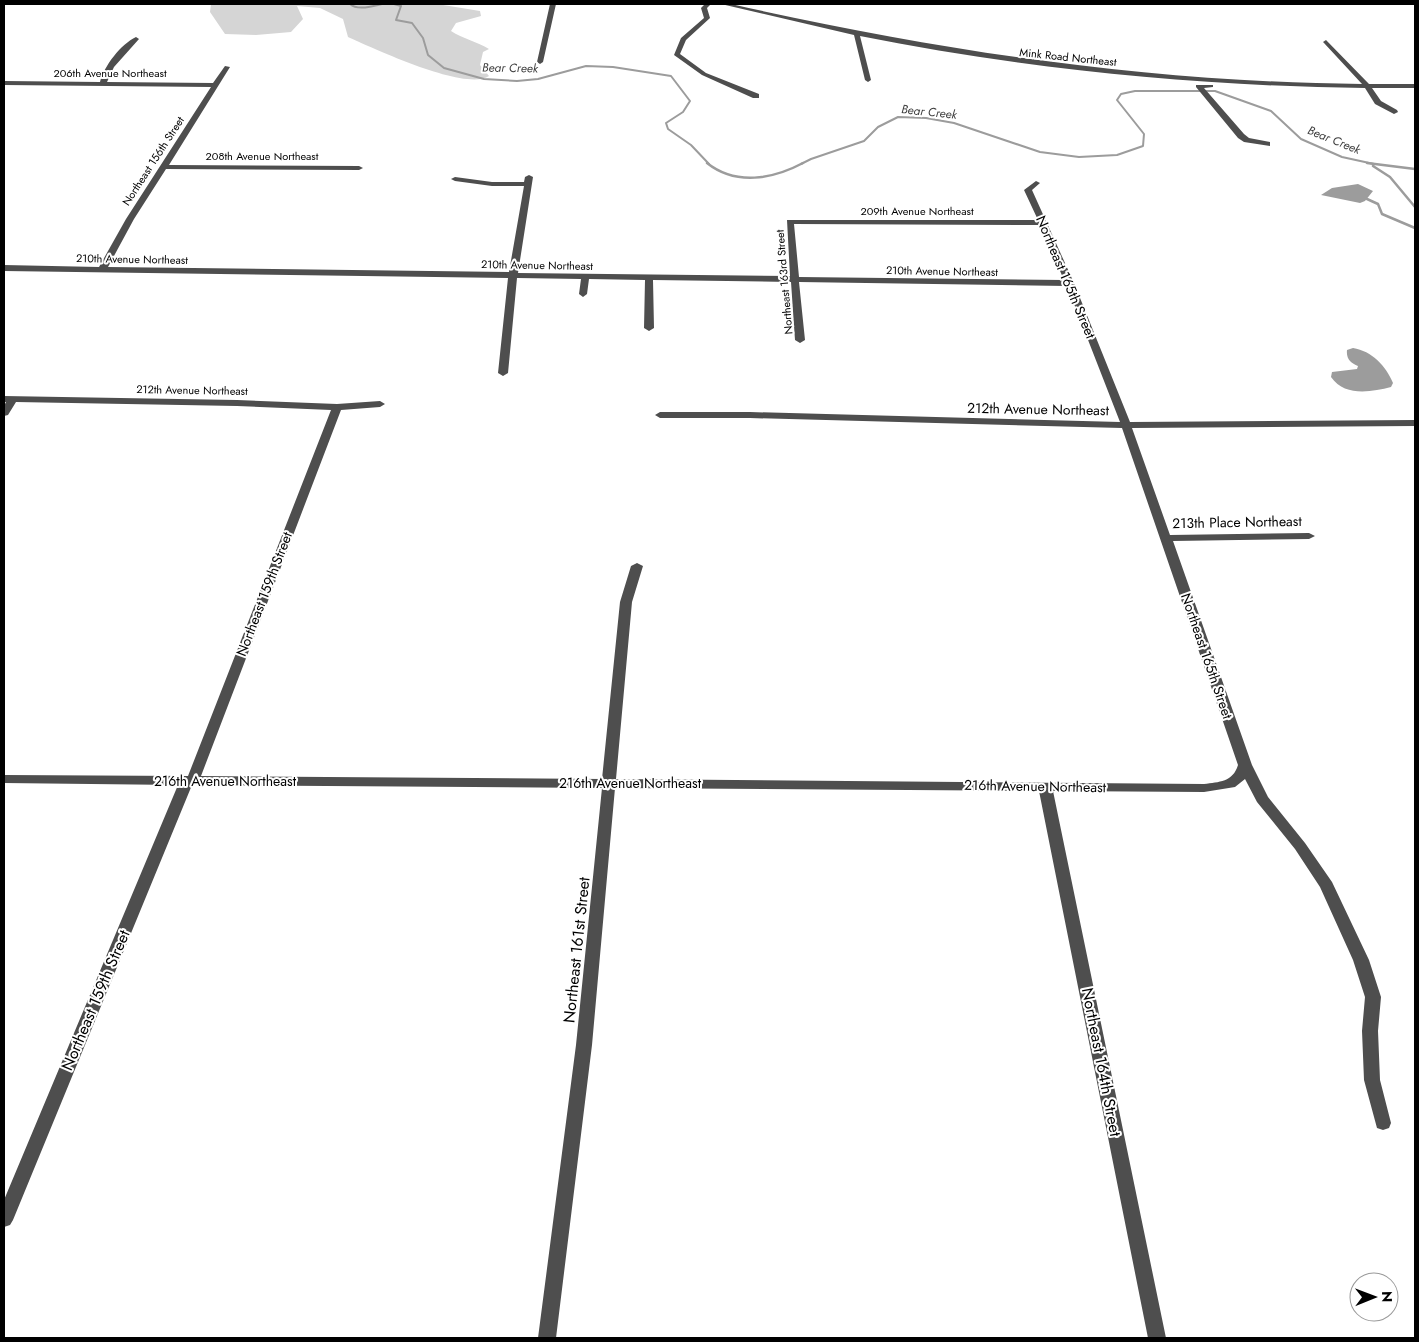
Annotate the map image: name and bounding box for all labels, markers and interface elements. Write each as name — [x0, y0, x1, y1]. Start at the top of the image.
street label: Mink Road Northeast — [1019, 44, 1118, 70]
water label: Bear Creek — [482, 59, 539, 77]
street label: 206th Avenue Northeast — [53, 65, 167, 81]
water label: Bear Creek — [900, 100, 958, 124]
street label: Northeast 156th Street — [118, 113, 188, 209]
water label: Bear Creek — [1305, 121, 1364, 159]
street label: 208th Avenue Northeast — [206, 148, 319, 164]
street label: 209th Avenue Northeast — [860, 203, 974, 219]
street label: Northeast 165th Street — [1031, 212, 1101, 342]
street label: Northeast 163rd Street — [771, 229, 797, 335]
street label: 210th Avenue Northeast — [76, 250, 188, 268]
street label: 210th Avenue Northeast — [481, 256, 593, 274]
street label: 210th Avenue Northeast — [886, 262, 998, 280]
street label: 212th Avenue Northeast — [136, 381, 248, 399]
street label: 212th Avenue Northeast — [967, 398, 1110, 420]
street label: 213th Place Northeast — [1172, 511, 1303, 533]
street label: Northeast 159th Street — [231, 528, 297, 659]
street label: Northeast 165th Street — [1176, 590, 1238, 722]
street label: 216th Avenue Northeast — [154, 771, 297, 791]
street label: 216th Avenue Northeast — [559, 773, 702, 793]
street label: 216th Avenue Northeast — [964, 775, 1107, 797]
street label: Northeast 161st Street — [557, 876, 596, 1024]
street label: Northeast 159th Street — [55, 926, 136, 1074]
street label: Northeast 164th Street — [1076, 986, 1127, 1138]
north arrow — [1349, 1272, 1399, 1322]
text: N — [1377, 1291, 1397, 1303]

